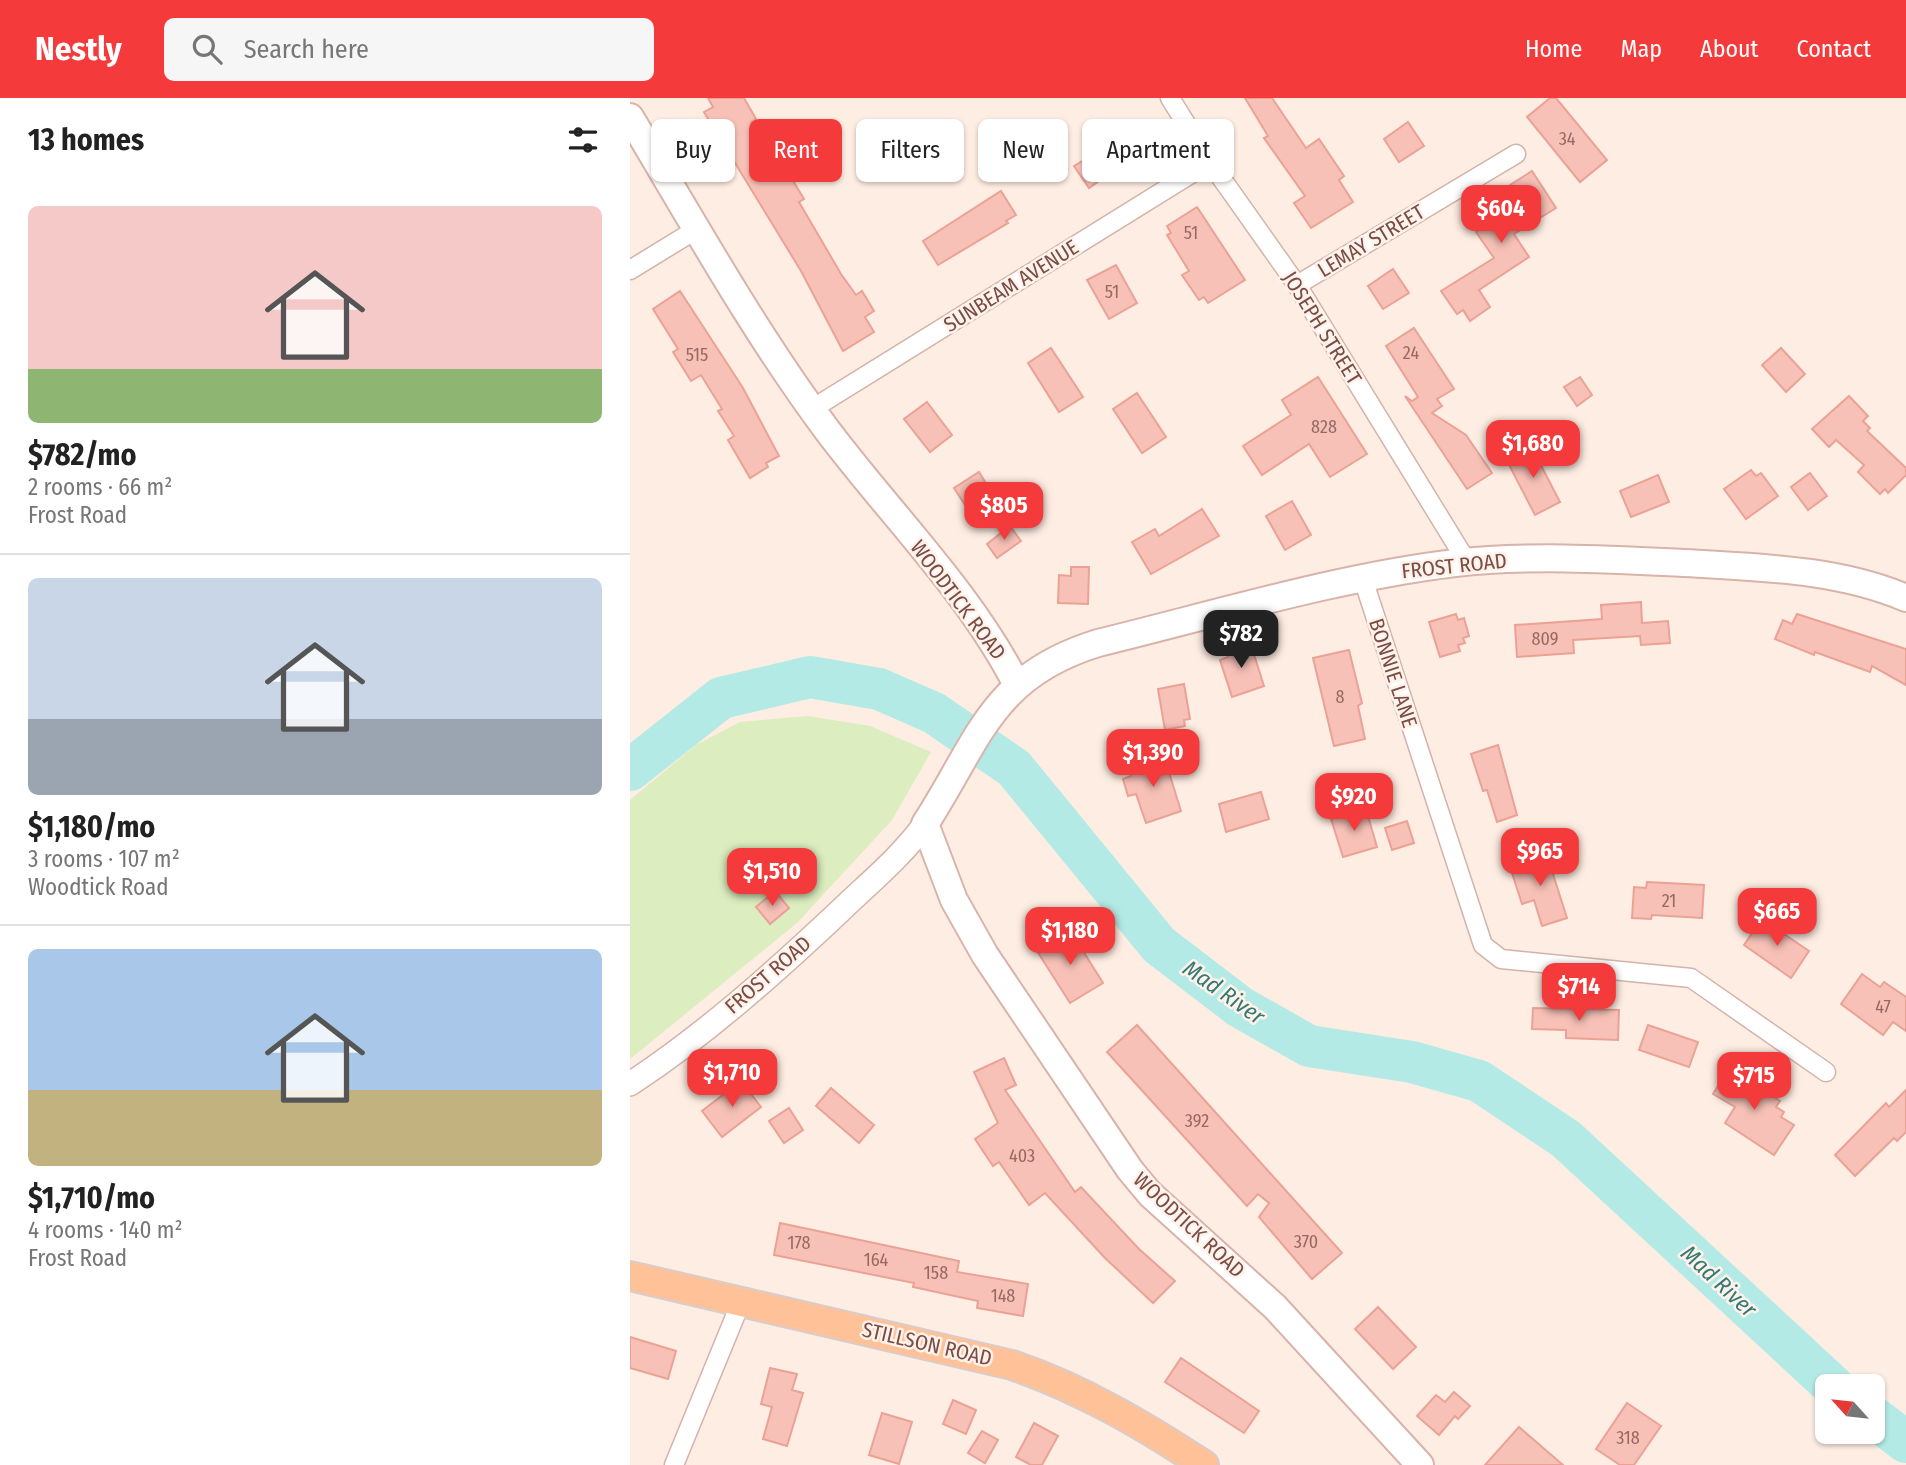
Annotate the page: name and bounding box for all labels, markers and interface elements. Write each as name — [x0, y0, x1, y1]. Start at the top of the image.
search box — [164, 18, 654, 81]
text: Nestly — [35, 29, 122, 69]
icon: search — [188, 30, 226, 68]
text: Search here — [244, 34, 369, 65]
text: Home — [1525, 35, 1582, 63]
text: Map — [1620, 35, 1662, 63]
text: About — [1700, 35, 1758, 63]
text: Contact — [1796, 35, 1871, 63]
chip: Buy — [651, 119, 735, 182]
chip: Rent — [749, 119, 842, 182]
chip: Filters — [856, 119, 964, 182]
chip: New — [978, 119, 1068, 182]
chip: Apartment — [1082, 119, 1234, 182]
icon: filters — [564, 121, 602, 159]
text: 13 homes — [28, 122, 144, 158]
house number: 34 — [1559, 128, 1576, 150]
pin: $604 — [1460, 186, 1542, 245]
text: $604 — [1477, 194, 1525, 222]
street label: LEMAY STREET — [1313, 199, 1429, 283]
house number: 51 — [1184, 222, 1198, 244]
street label: SUNBEAM AVENUE — [939, 234, 1083, 338]
icon: home — [252, 252, 378, 378]
street label: JOSEPH STREET — [1277, 267, 1367, 390]
house number: 51 — [1105, 281, 1119, 303]
house number: 24 — [1403, 342, 1419, 364]
house number: 515 — [686, 344, 708, 366]
house number: 828 — [1311, 416, 1337, 438]
pin: $1,680 — [1476, 420, 1590, 480]
text: $1,680 — [1502, 429, 1564, 457]
text: $782/mo — [28, 437, 136, 473]
text: 2 rooms · 66 m² — [28, 473, 172, 501]
pin: $805 — [963, 482, 1045, 542]
text: $805 — [980, 491, 1028, 519]
text: Frost Road — [28, 501, 127, 529]
street label: WOODTICK ROAD — [905, 535, 1011, 665]
street label: FROST ROAD — [1400, 548, 1508, 584]
pin: $782 — [1200, 610, 1282, 670]
street label: BONNIE LANE — [1363, 615, 1423, 731]
text: $782 — [1219, 619, 1263, 647]
icon: home — [252, 624, 378, 750]
house number: 809 — [1532, 628, 1558, 650]
house number: 8 — [1336, 686, 1345, 708]
pin: $1,390 — [1096, 730, 1210, 789]
text: $1,390 — [1122, 738, 1184, 766]
pin: $920 — [1313, 774, 1395, 833]
text: $920 — [1331, 782, 1377, 810]
text: $1,180/mo — [28, 809, 155, 845]
pin: $965 — [1499, 828, 1581, 888]
text: $965 — [1517, 837, 1563, 865]
text: 3 rooms · 107 m² — [28, 845, 180, 873]
pin: $1,510 — [715, 848, 829, 908]
text: $1,510 — [743, 857, 801, 885]
text: Woodtick Road — [28, 873, 168, 901]
pin: $665 — [1736, 888, 1818, 948]
house number: 21 — [1662, 890, 1676, 912]
text: $665 — [1754, 897, 1800, 925]
pin: $1,180 — [1013, 908, 1127, 967]
text: $1,180 — [1041, 916, 1099, 944]
street label: FROST ROAD — [720, 930, 816, 1020]
water label: Mad River — [1178, 954, 1271, 1031]
pin: $714 — [1538, 964, 1620, 1023]
text: $714 — [1558, 972, 1600, 1000]
icon: home — [252, 995, 378, 1121]
house number: 47 — [1875, 996, 1891, 1018]
pin: $1,710 — [675, 1049, 789, 1109]
pin: $715 — [1713, 1052, 1795, 1112]
text: $1,710 — [703, 1058, 761, 1086]
text: $715 — [1733, 1061, 1775, 1089]
house number: 392 — [1185, 1110, 1209, 1132]
house number: 403 — [1009, 1145, 1035, 1167]
street label: WOODTICK ROAD — [1128, 1167, 1250, 1283]
text: $1,710/mo — [28, 1180, 155, 1216]
text: 4 rooms · 140 m² — [28, 1216, 183, 1244]
house number: 370 — [1294, 1231, 1318, 1253]
house number: 178 — [788, 1232, 810, 1254]
water label: Mad River — [1675, 1239, 1763, 1324]
text: Frost Road — [28, 1244, 127, 1272]
house number: 164 — [864, 1249, 889, 1271]
house number: 158 — [924, 1262, 948, 1284]
house number: 148 — [991, 1285, 1015, 1307]
street label: STILLSON ROAD — [860, 1316, 994, 1372]
north arrow — [1815, 1374, 1885, 1444]
map controls — [1815, 1374, 1885, 1444]
house number: 318 — [1616, 1427, 1640, 1449]

